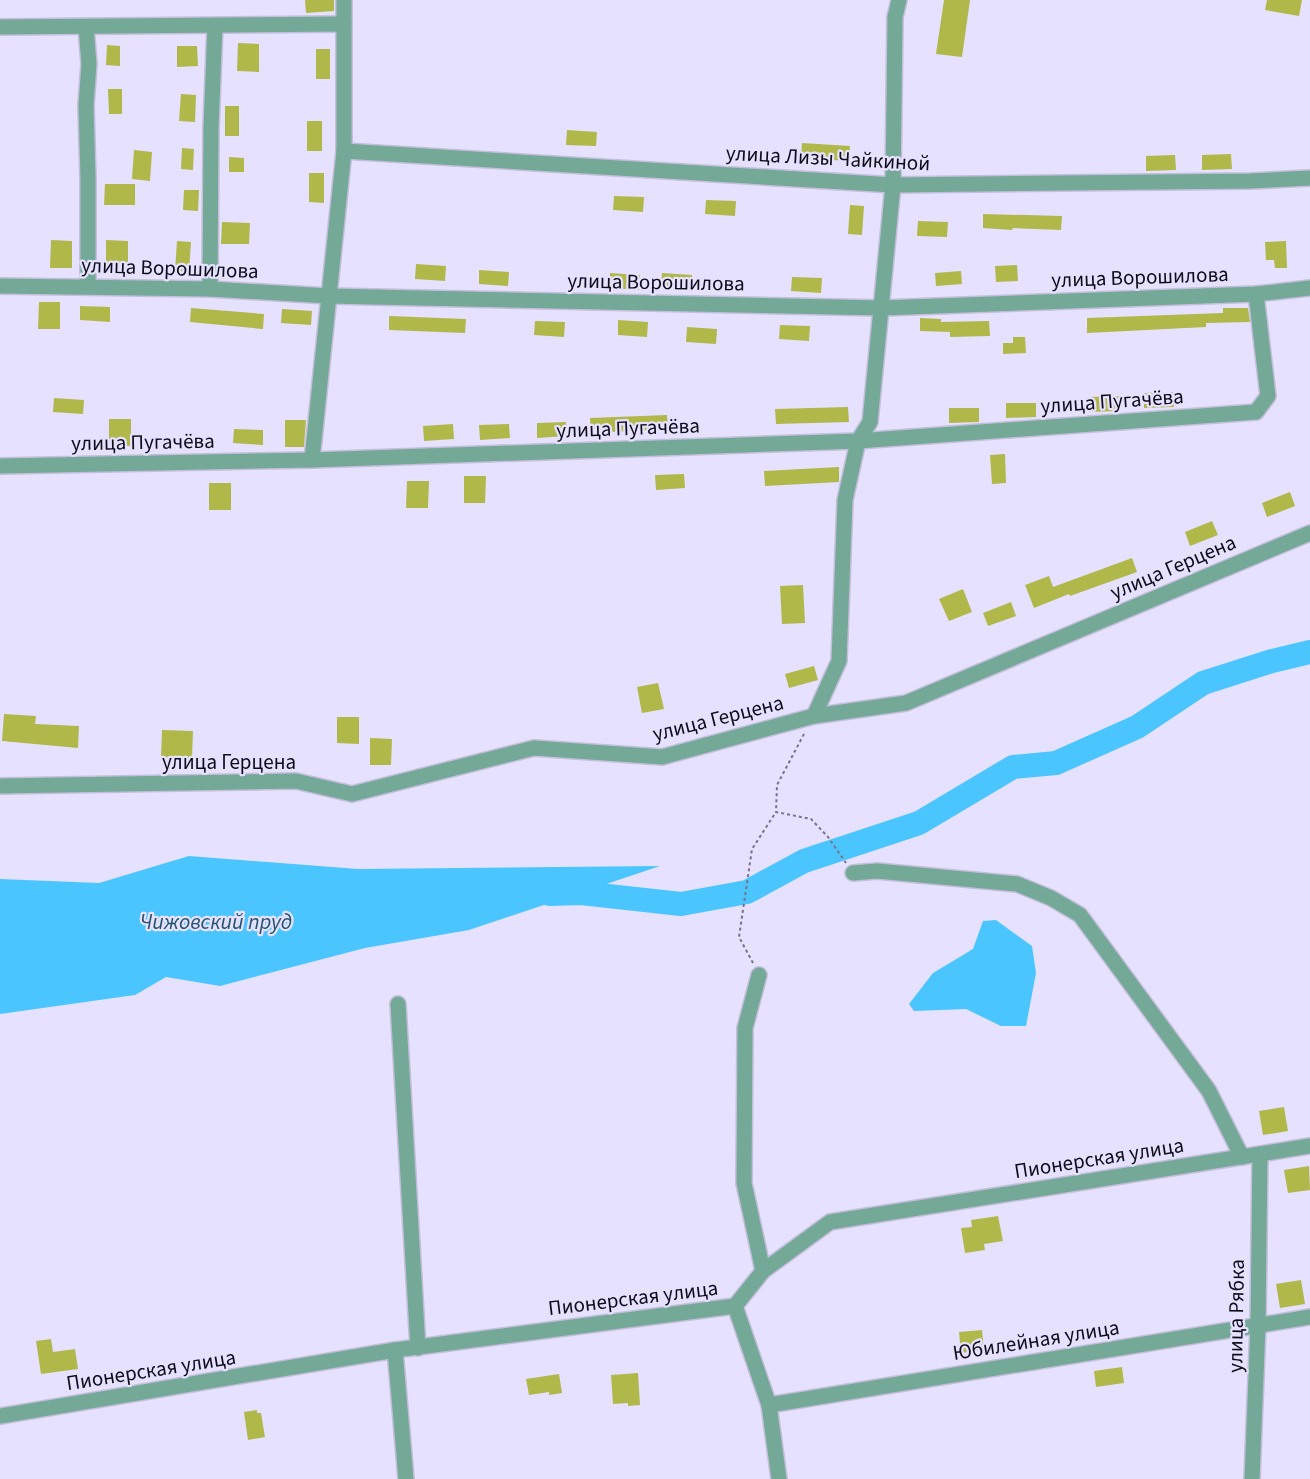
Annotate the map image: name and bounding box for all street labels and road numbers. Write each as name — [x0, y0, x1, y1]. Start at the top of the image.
street label: улица Лизы Чайкиной — [725, 138, 931, 178]
street label: улица Ворошилова — [81, 250, 259, 286]
street label: улица Ворошилова — [1051, 259, 1229, 295]
street label: улица Ворошилова — [567, 265, 745, 299]
street label: улица Пугачёва — [1039, 381, 1185, 421]
street label: улица Пугачёва — [556, 411, 700, 445]
street label: улица Пугачёва — [71, 426, 215, 458]
street label: улица Герцена — [1105, 527, 1241, 607]
street label: улица Герцена — [649, 687, 787, 749]
street label: улица Герцена — [162, 747, 296, 777]
street label: Пионерская улица — [1012, 1130, 1186, 1186]
street label: улица Рябка — [1220, 1259, 1252, 1373]
street label: Пионерская улица — [546, 1273, 720, 1323]
street label: Юбилейная улица — [951, 1312, 1121, 1368]
street label: Пионерская улица — [64, 1342, 238, 1398]

